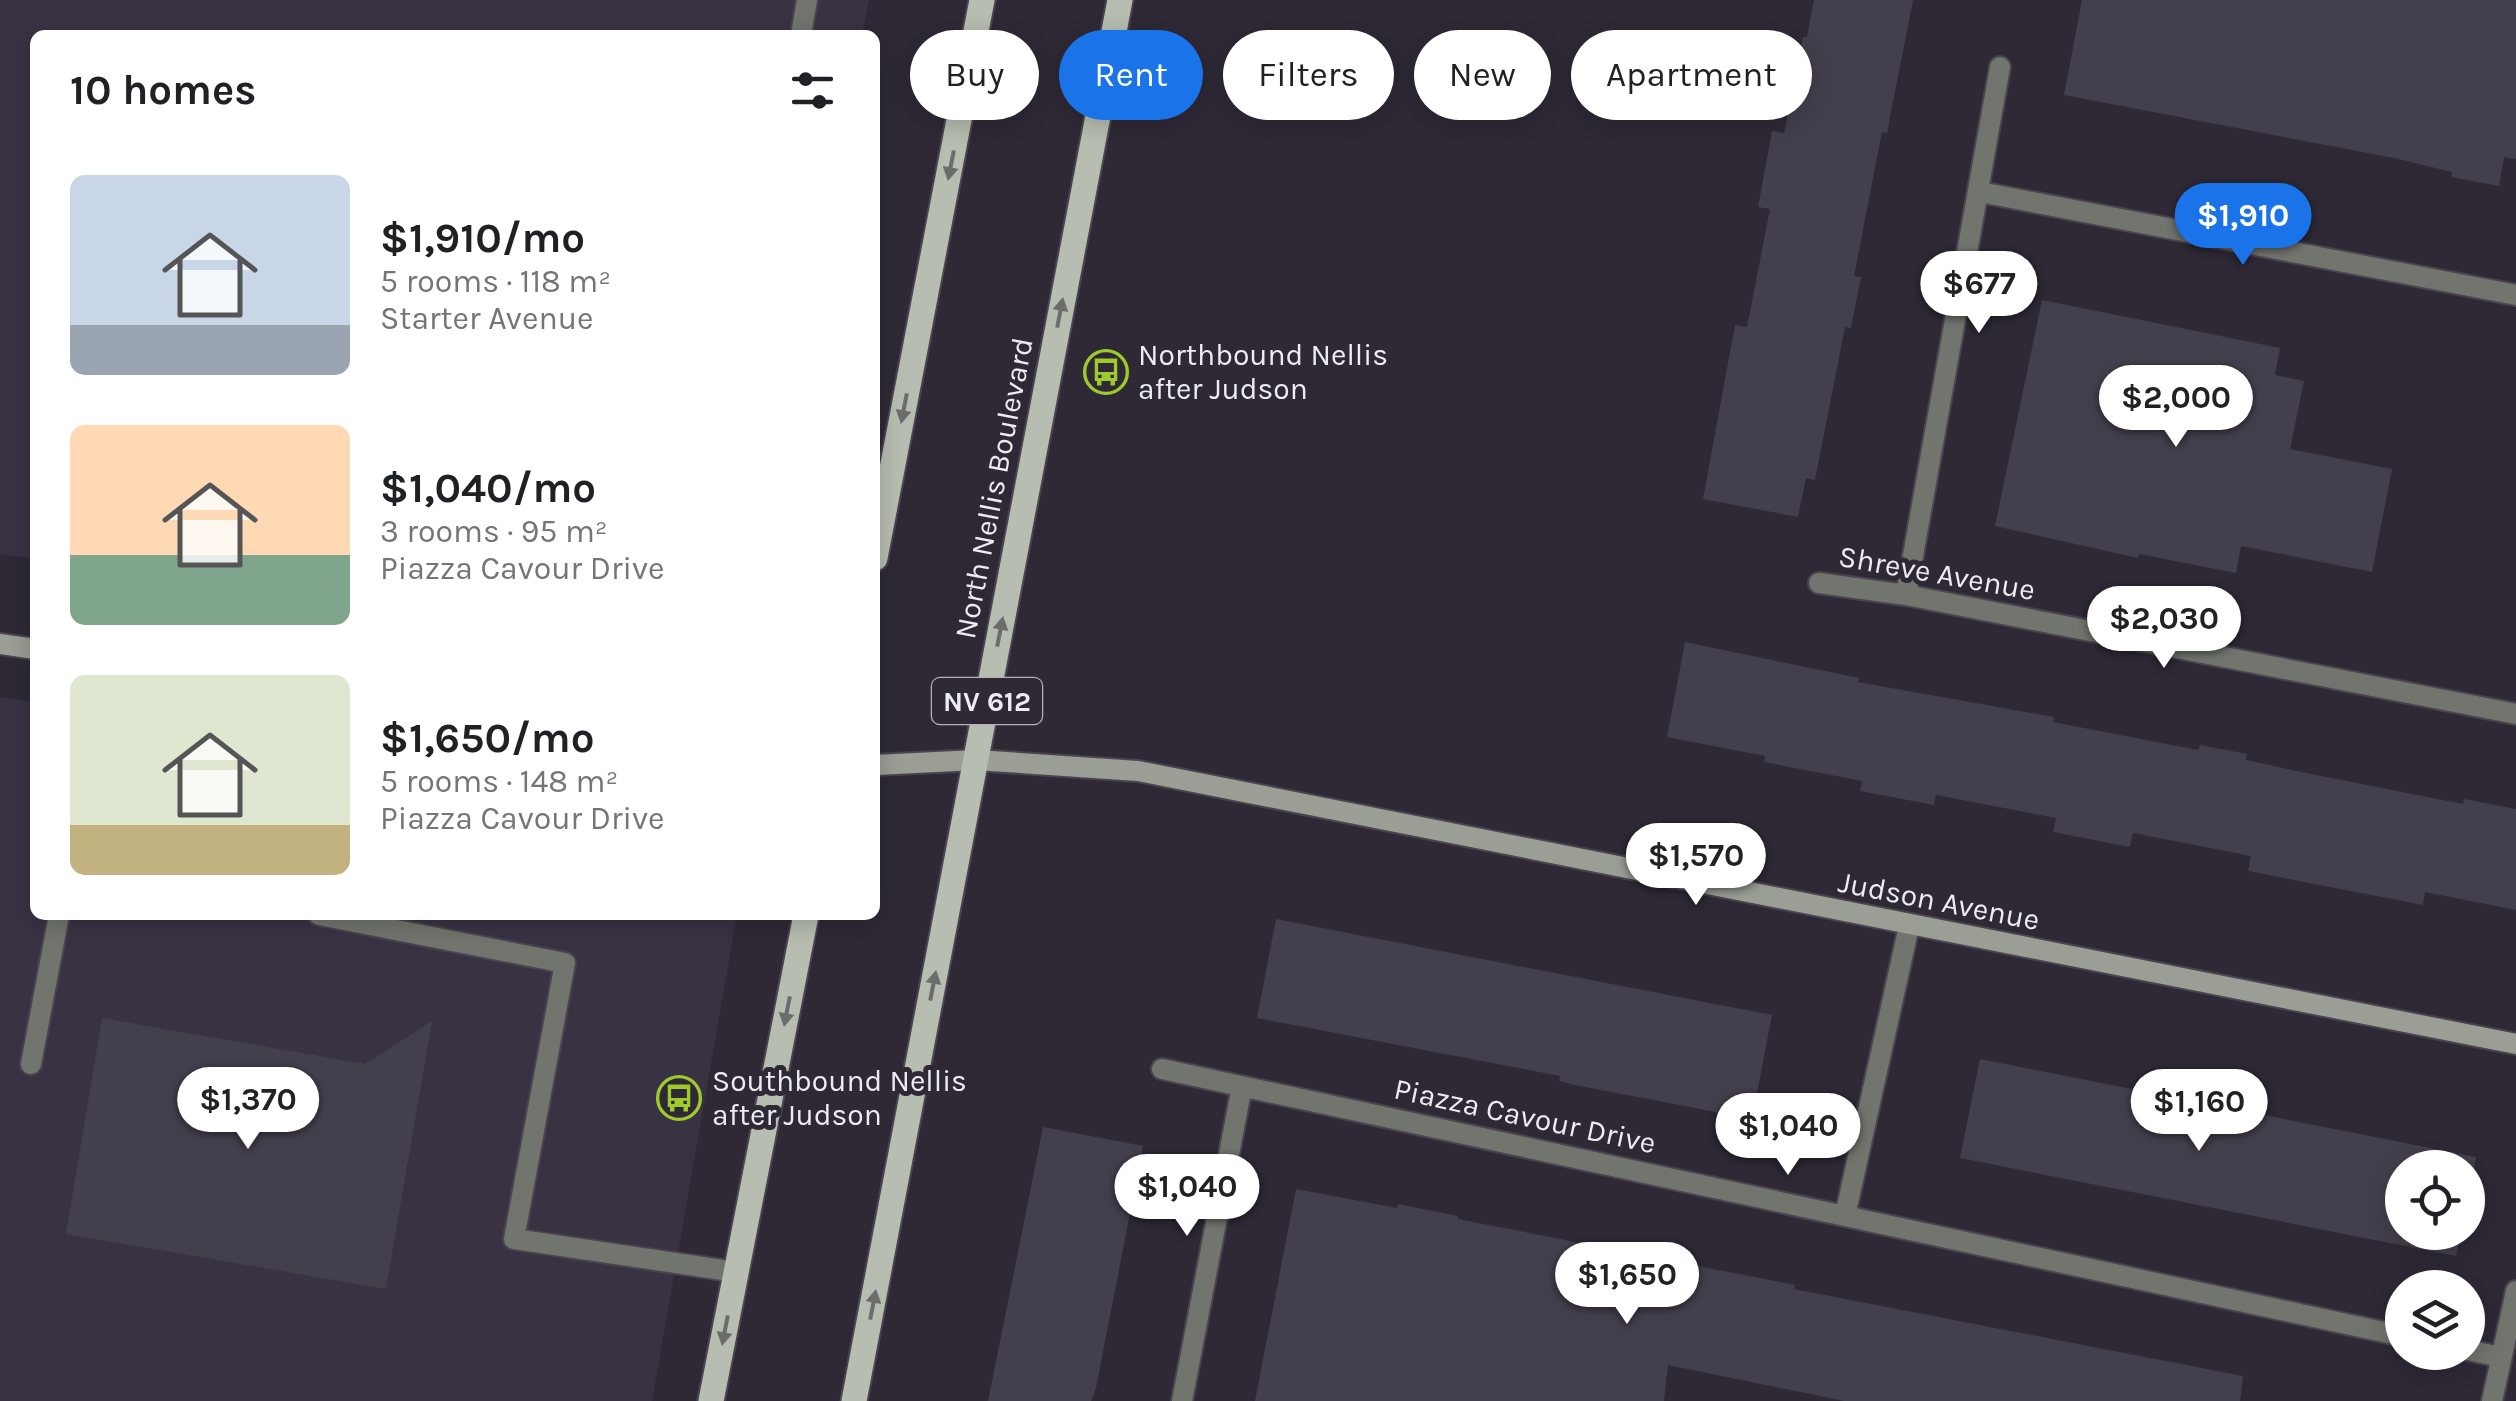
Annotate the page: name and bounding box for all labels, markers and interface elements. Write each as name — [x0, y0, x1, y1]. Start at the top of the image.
chip: Buy — [910, 30, 1039, 120]
chip: Rent — [1059, 30, 1203, 120]
chip: Filters — [1223, 30, 1394, 120]
chip: New — [1414, 30, 1551, 120]
chip: Apartment — [1571, 30, 1812, 120]
icon: filters — [785, 63, 840, 118]
text: 10 homes — [70, 65, 256, 115]
one-way arrow — [942, 149, 958, 180]
pin: $1,910 — [2162, 183, 2324, 268]
text: $1,910 — [2197, 197, 2289, 234]
text: $1,910/mo — [380, 213, 585, 263]
icon: home — [150, 215, 270, 335]
pin: $677 — [1920, 251, 2038, 336]
text: 5 rooms · 118 m² — [380, 263, 611, 300]
text: $677 — [1942, 265, 2016, 302]
one-way arrow — [1053, 297, 1069, 328]
text: Starter Avenue — [380, 300, 594, 337]
street label: North Nellis Boulevard — [947, 334, 1041, 642]
place label: Northbound Nellis after Judson — [1138, 337, 1388, 407]
bus stop icon: Northbound Nellis after Judson — [1083, 349, 1129, 395]
pin: $2,000 — [2095, 365, 2257, 450]
text: $2,000 — [2121, 379, 2231, 416]
one-way arrow — [896, 393, 911, 424]
text: $1,040/mo — [380, 463, 596, 513]
icon: home — [150, 465, 270, 585]
text: 3 rooms · 95 m² — [380, 513, 608, 550]
street label: Shreve Avenue — [1836, 538, 2038, 608]
text: Piazza Cavour Drive — [380, 550, 665, 587]
pin: $2,030 — [2083, 586, 2245, 671]
text: $2,030 — [2109, 600, 2219, 637]
one-way arrow — [993, 616, 1008, 647]
road number: NV 612 — [932, 678, 1042, 724]
text: $1,650/mo — [380, 713, 594, 763]
icon: home — [150, 715, 270, 835]
text: 5 rooms · 148 m² — [380, 763, 618, 800]
text: Piazza Cavour Drive — [380, 800, 665, 837]
pin: $1,570 — [1615, 823, 1777, 908]
text: $1,570 — [1648, 837, 1744, 874]
street label: Judson Avenue — [1835, 864, 2043, 938]
one-way arrow — [926, 970, 941, 1001]
one-way arrow — [779, 996, 794, 1027]
place label: Southbound Nellis after Judson — [712, 1063, 967, 1133]
pin: $1,370 — [167, 1067, 329, 1152]
pin: $1,160 — [2118, 1069, 2280, 1154]
street label: Piazza Cavour Drive — [1391, 1071, 1659, 1161]
bus stop icon: Southbound Nellis after Judson — [656, 1075, 702, 1121]
text: $1,370 — [199, 1081, 297, 1118]
text: $1,160 — [2153, 1083, 2245, 1120]
pin: $1,040 — [1707, 1093, 1869, 1178]
text: $1,040 — [1737, 1107, 1839, 1144]
map controls — [2385, 1150, 2485, 1370]
button: locate — [2385, 1150, 2485, 1250]
pin: $1,040 — [1106, 1154, 1268, 1239]
text: $1,040 — [1136, 1168, 1238, 1205]
pin: $1,650 — [1546, 1242, 1708, 1327]
text: $1,650 — [1577, 1256, 1677, 1293]
button: layers — [2385, 1270, 2485, 1370]
one-way arrow — [865, 1289, 881, 1320]
one-way arrow — [717, 1314, 732, 1346]

